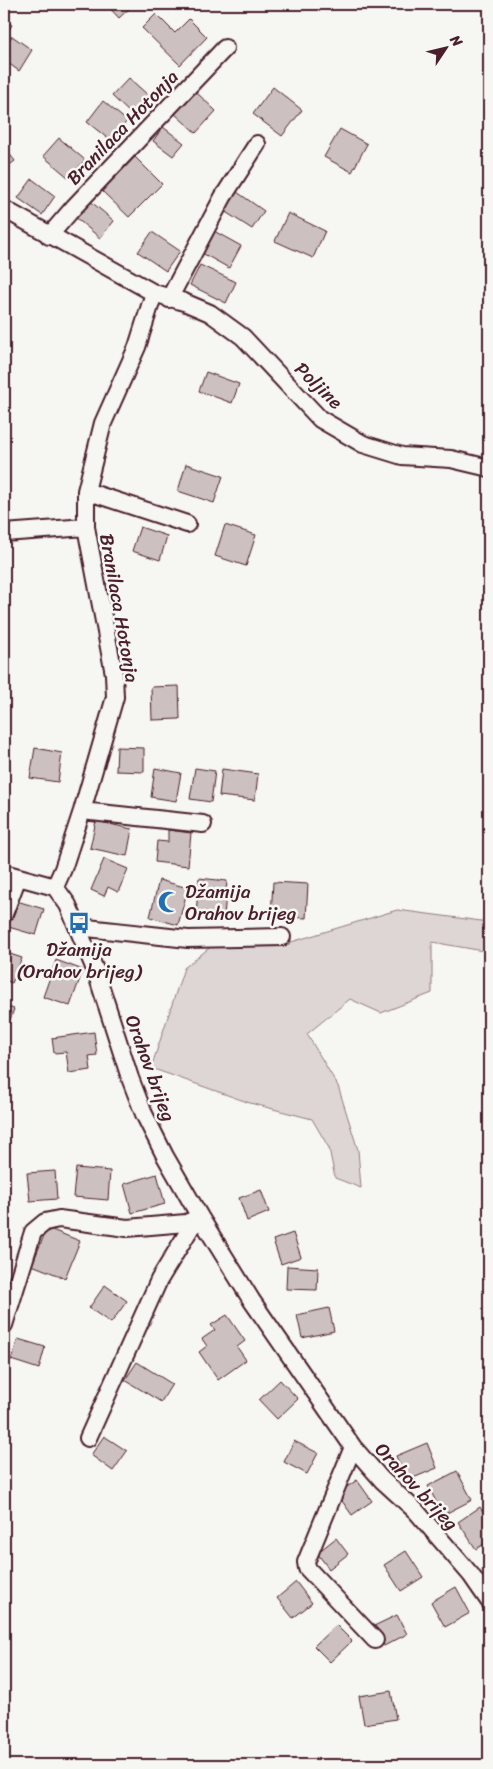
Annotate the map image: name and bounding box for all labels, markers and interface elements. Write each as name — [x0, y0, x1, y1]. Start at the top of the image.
north arrow — [420, 22, 470, 72]
text: N — [443, 29, 469, 52]
street label: Branilaca Hotonja — [58, 61, 187, 193]
street label: Poljine — [287, 354, 351, 417]
street label: Branilaca Hotonja — [90, 531, 149, 686]
place label: Džamija Orahov brijeg — [185, 875, 297, 930]
mosque icon: Džamija Orahov brijeg — [156, 889, 182, 915]
bus stop icon: Džamija (Orahov brijeg) — [66, 910, 92, 936]
place label: Džamija (Orahov brijeg) — [17, 933, 143, 988]
street label: Orahov brijeg — [116, 1010, 185, 1127]
street label: Orahov brijeg — [367, 1434, 467, 1539]

